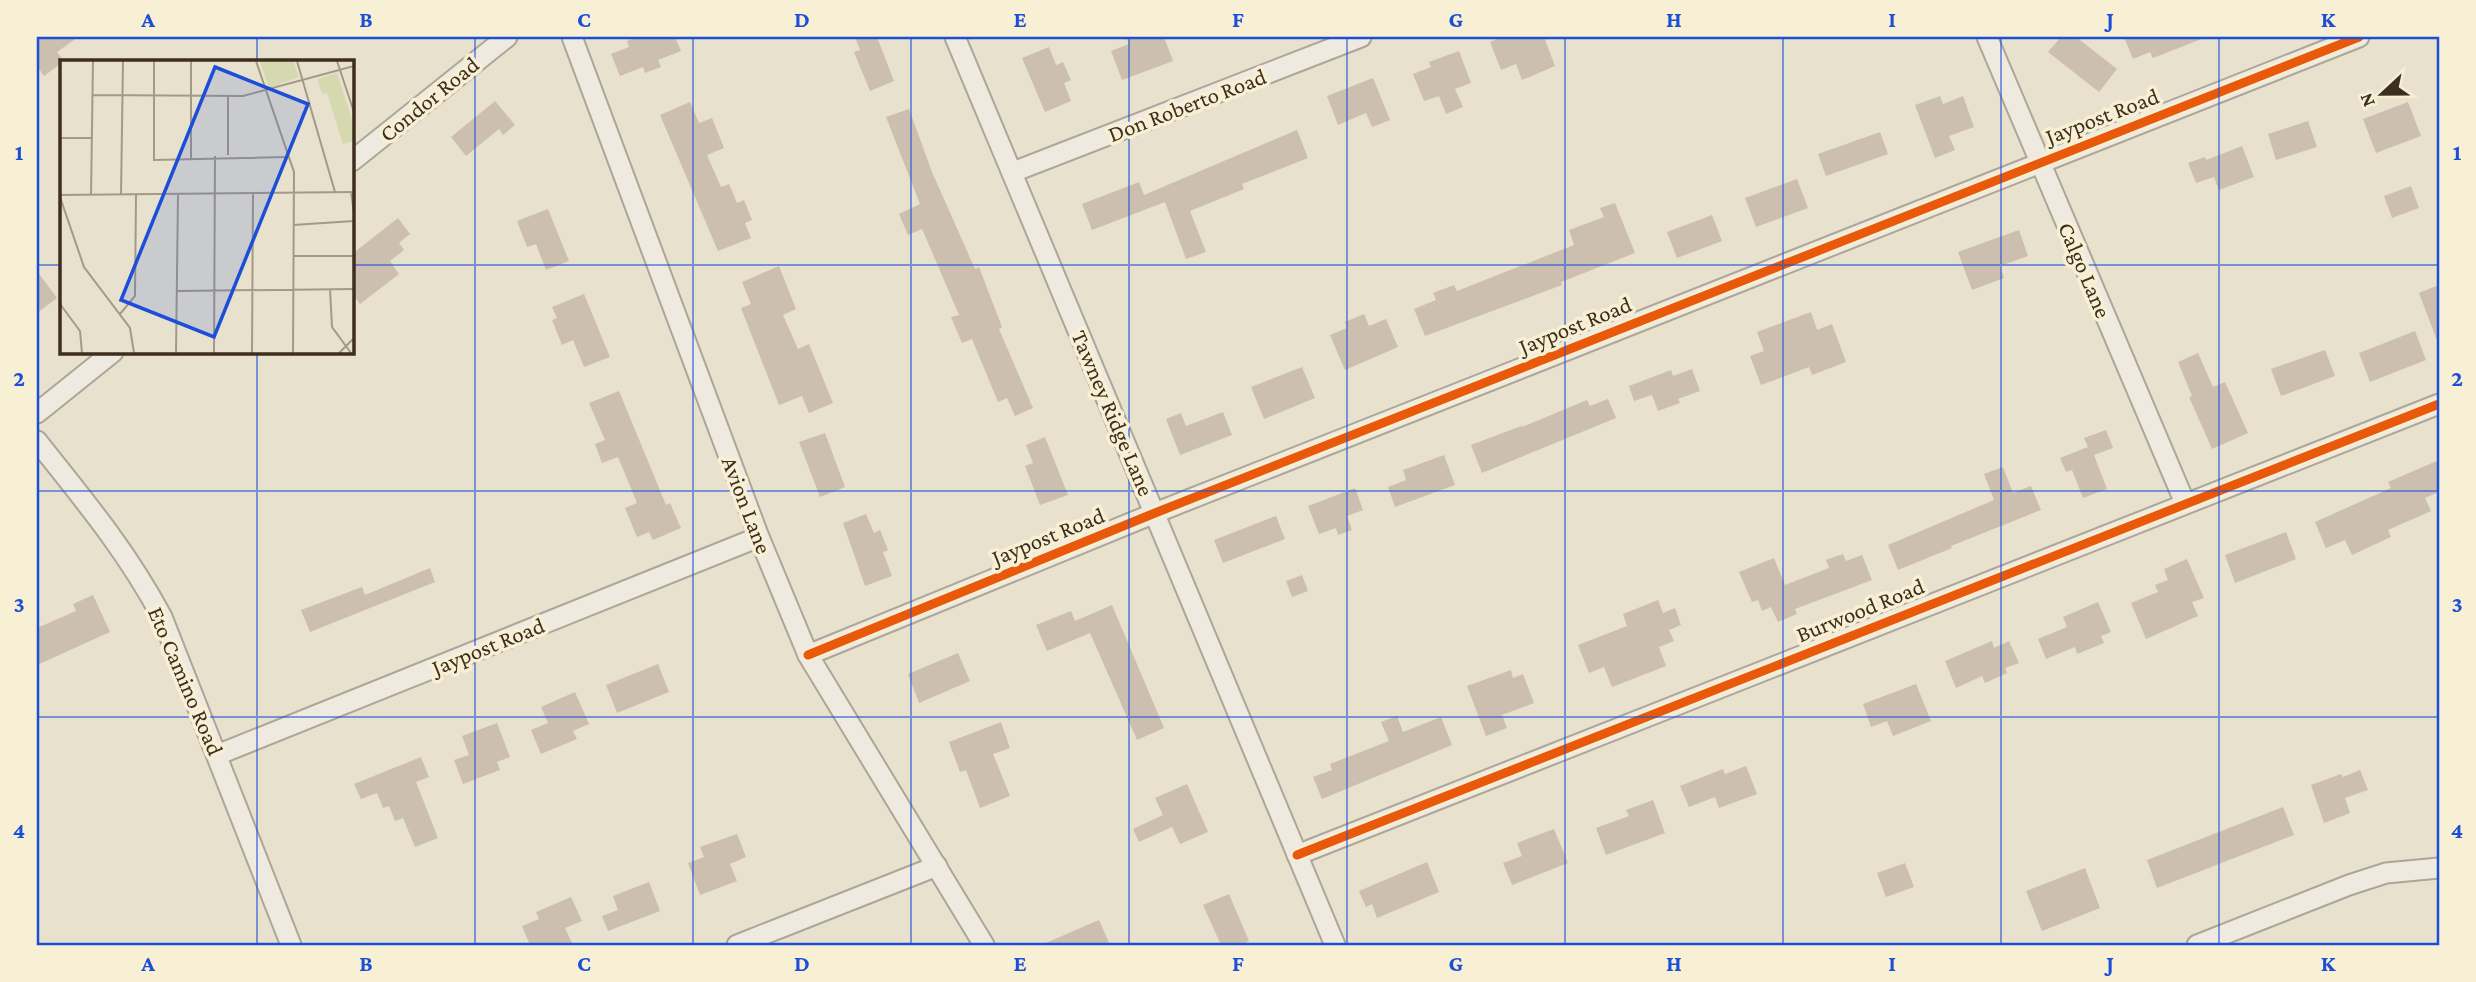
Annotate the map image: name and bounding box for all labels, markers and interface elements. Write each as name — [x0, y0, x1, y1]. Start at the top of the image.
text: A — [140, 6, 155, 32]
text: B — [359, 6, 373, 32]
text: C — [577, 6, 591, 32]
text: D — [794, 6, 810, 32]
text: E — [1013, 6, 1027, 32]
text: F — [1232, 6, 1244, 32]
text: G — [1449, 6, 1464, 32]
text: H — [1666, 6, 1682, 32]
text: I — [1888, 6, 1896, 32]
text: J — [2104, 6, 2114, 32]
text: K — [2321, 6, 2336, 32]
street label: Condor Road — [374, 51, 484, 147]
inset map — [60, 60, 354, 354]
north arrow — [2346, 60, 2416, 130]
street label: Don Roberto Road — [1104, 63, 1270, 147]
street label: Jaypost Road — [2040, 83, 2162, 150]
text: N — [2355, 90, 2379, 110]
text: 1 — [15, 139, 24, 165]
text: 1 — [2453, 139, 2462, 165]
street label: Calgo Lane — [2053, 218, 2117, 322]
street label: Jaypost Road — [1513, 291, 1635, 360]
street label: Tawney Ridge Lane — [1066, 326, 1160, 500]
text: 2 — [13, 365, 25, 391]
text: 2 — [2451, 365, 2463, 391]
street label: Avion Lane — [717, 453, 777, 557]
street label: Jaypost Road — [986, 502, 1108, 571]
street label: Burwood Road — [1792, 573, 1928, 647]
text: 3 — [13, 591, 25, 617]
text: 3 — [2451, 591, 2463, 617]
street label: Eto Camino Road — [143, 603, 229, 759]
street label: Jaypost Road — [426, 612, 548, 681]
text: 4 — [13, 817, 25, 843]
text: 4 — [2451, 817, 2463, 843]
text: A — [140, 950, 155, 976]
text: B — [359, 950, 373, 976]
text: C — [577, 950, 591, 976]
text: D — [794, 950, 810, 976]
text: E — [1013, 950, 1027, 976]
text: F — [1232, 950, 1244, 976]
text: G — [1449, 950, 1464, 976]
text: H — [1666, 950, 1682, 976]
text: I — [1888, 950, 1896, 976]
text: J — [2104, 950, 2114, 976]
text: K — [2321, 950, 2336, 976]

